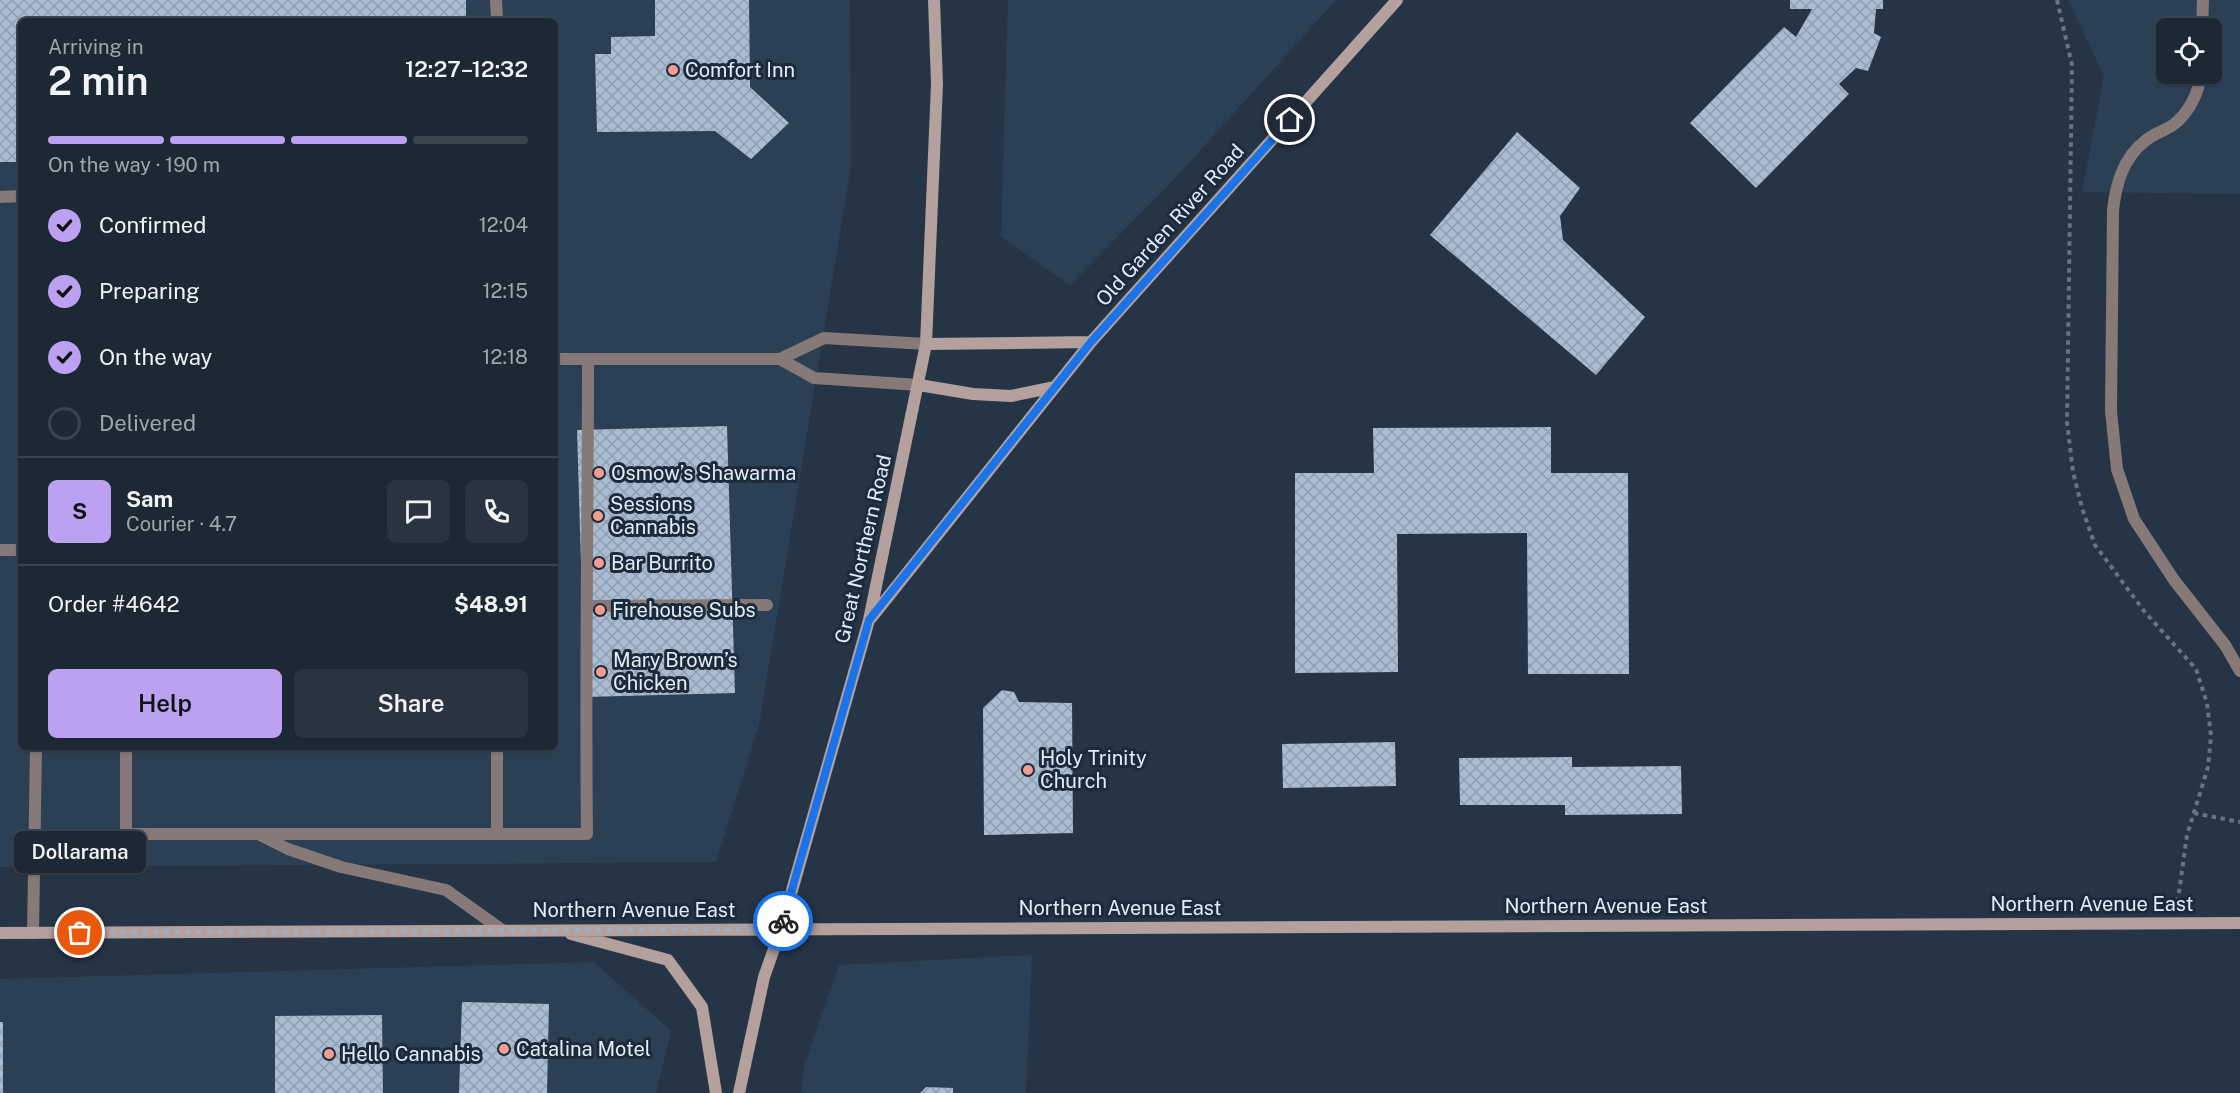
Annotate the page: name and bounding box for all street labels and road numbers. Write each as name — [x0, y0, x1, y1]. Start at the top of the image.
street label: Old Garden River Road — [1091, 139, 1249, 311]
street label: Great Northern Road — [830, 452, 896, 646]
street label: Northern Avenue East — [1991, 892, 2193, 916]
street label: Northern Avenue East — [1505, 894, 1707, 918]
street label: Northern Avenue East — [1019, 896, 1221, 920]
street label: Northern Avenue East — [533, 898, 735, 922]

